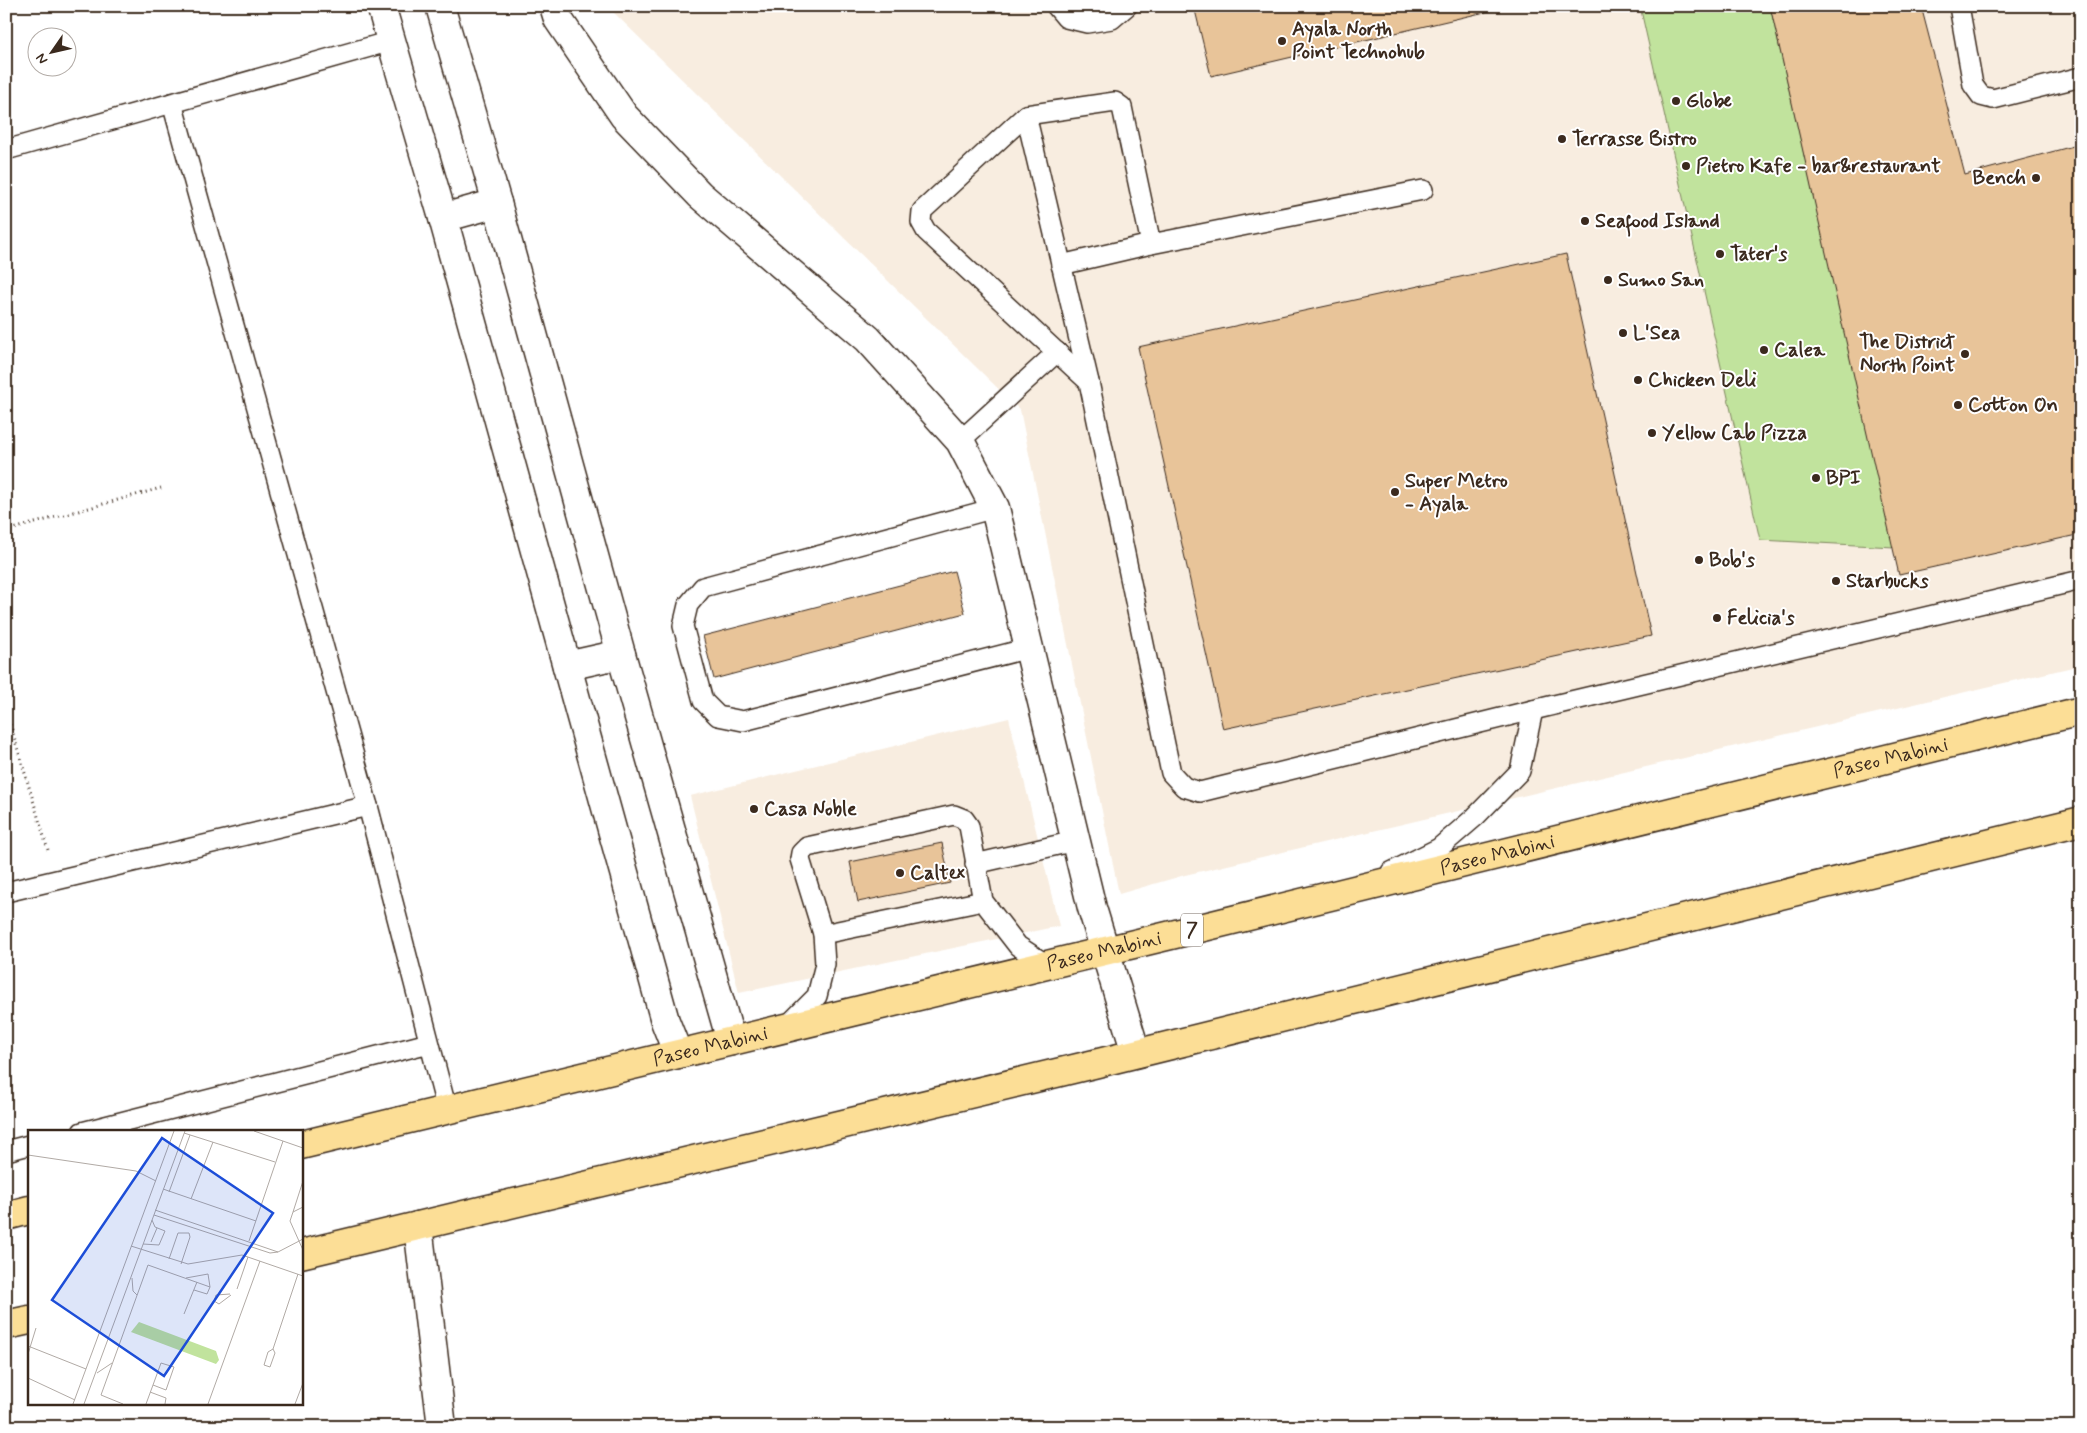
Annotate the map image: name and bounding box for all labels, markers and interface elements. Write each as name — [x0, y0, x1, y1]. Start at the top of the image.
place label: Ayala North Point Technohub — [1292, 16, 1425, 66]
north arrow — [28, 28, 78, 78]
marker: Ayala North Point Technohub — [1276, 35, 1288, 47]
text: N — [32, 50, 52, 68]
place label: Globe — [1686, 88, 1733, 115]
marker: Globe — [1670, 95, 1682, 107]
place label: Terrasse Bistro — [1572, 126, 1697, 153]
marker: Terrasse Bistro — [1556, 133, 1568, 145]
place label: Pietro Kafe - bar&restaurant — [1696, 153, 1941, 180]
marker: Pietro Kafe - bar&restaurant — [1680, 160, 1692, 172]
place label: Bench — [1973, 165, 2026, 192]
marker: Bench — [2030, 172, 2042, 184]
place label: Seafood Island — [1595, 208, 1720, 237]
marker: Seafood Island — [1579, 215, 1591, 227]
place label: Tater's — [1730, 241, 1787, 268]
marker: Tater's — [1714, 248, 1726, 260]
place label: Sumo San — [1618, 267, 1704, 294]
marker: Sumo San — [1602, 274, 1614, 286]
place label: L'Sea — [1633, 320, 1681, 347]
marker: L'Sea — [1617, 327, 1629, 339]
place label: The District North Point — [1859, 329, 1956, 379]
place label: Calea — [1774, 337, 1826, 364]
marker: Calea — [1758, 344, 1770, 356]
marker: The District North Point — [1959, 348, 1971, 360]
place label: Chicken Deli — [1648, 367, 1757, 394]
marker: Chicken Deli — [1632, 374, 1644, 386]
place label: Cotton On — [1968, 392, 2058, 419]
marker: Cotton On — [1952, 399, 1964, 411]
place label: Yellow Cab Pizza — [1662, 420, 1807, 447]
marker: Yellow Cab Pizza — [1646, 427, 1658, 439]
place label: BPI — [1826, 465, 1861, 492]
place label: Super Metro - Ayala — [1405, 468, 1508, 518]
marker: BPI — [1810, 472, 1822, 484]
marker: Super Metro - Ayala — [1389, 486, 1401, 498]
place label: Bob's — [1709, 547, 1755, 574]
marker: Bob's — [1693, 554, 1705, 566]
place label: Starbucks — [1846, 568, 1929, 595]
marker: Starbucks — [1830, 575, 1842, 587]
place label: Felicia's — [1727, 605, 1795, 632]
marker: Felicia's — [1711, 612, 1723, 624]
street label: Paseo Mabini — [1830, 731, 1951, 785]
place label: Casa Noble — [764, 796, 857, 823]
marker: Casa Noble — [748, 803, 760, 815]
street label: Paseo Mabini — [1437, 828, 1557, 882]
place label: Caltex — [910, 860, 966, 887]
marker: Caltex — [894, 867, 906, 879]
road number: 7 — [1181, 914, 1203, 946]
street label: Paseo Mabini — [1044, 924, 1164, 978]
street label: Paseo Mabini — [650, 1019, 770, 1073]
inset map — [28, 1130, 302, 1406]

